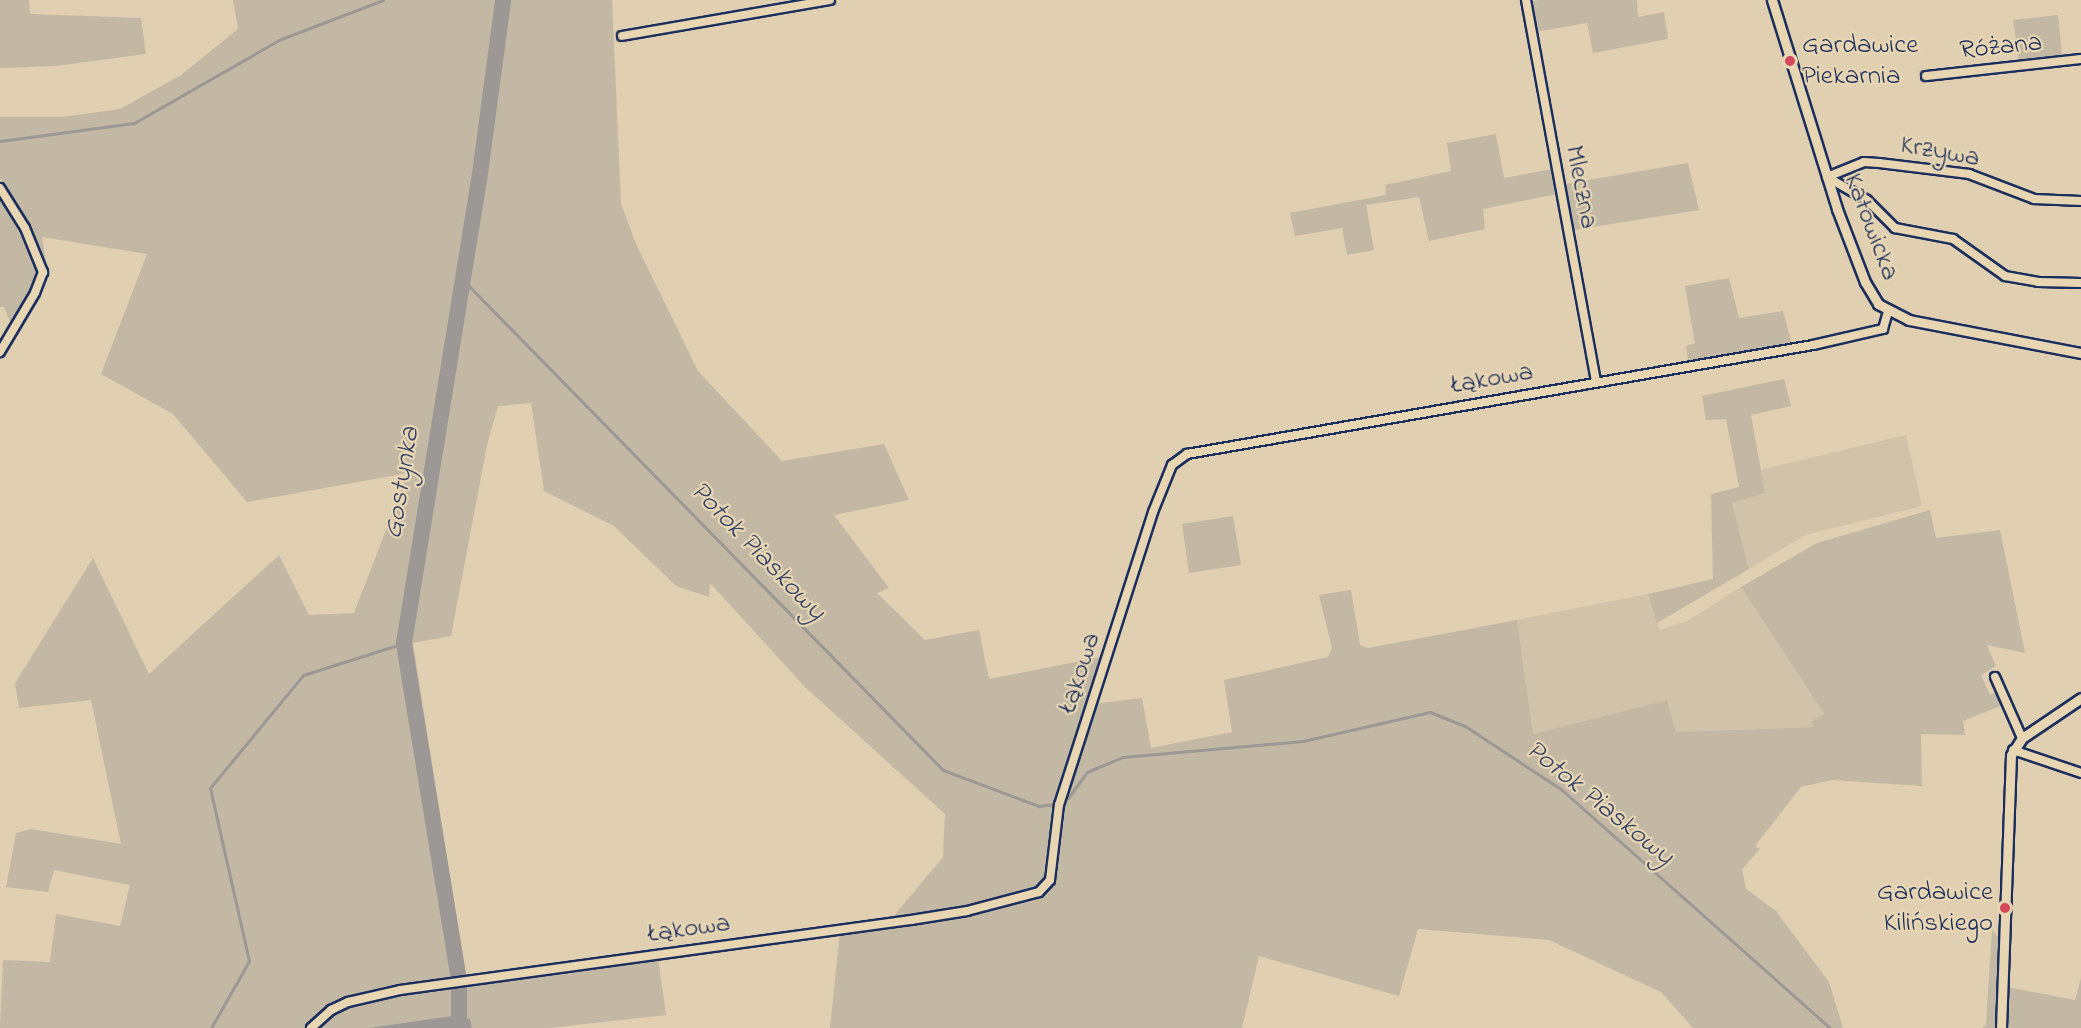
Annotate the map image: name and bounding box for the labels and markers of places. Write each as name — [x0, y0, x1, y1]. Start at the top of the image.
place label: Gardawice Piekarnia — [1802, 29, 1918, 92]
marker: Gardawice Piekarnia — [1783, 54, 1797, 68]
place label: Gardawice Kilińskiego — [1877, 876, 1993, 939]
marker: Gardawice Kilińskiego — [1998, 901, 2012, 915]

